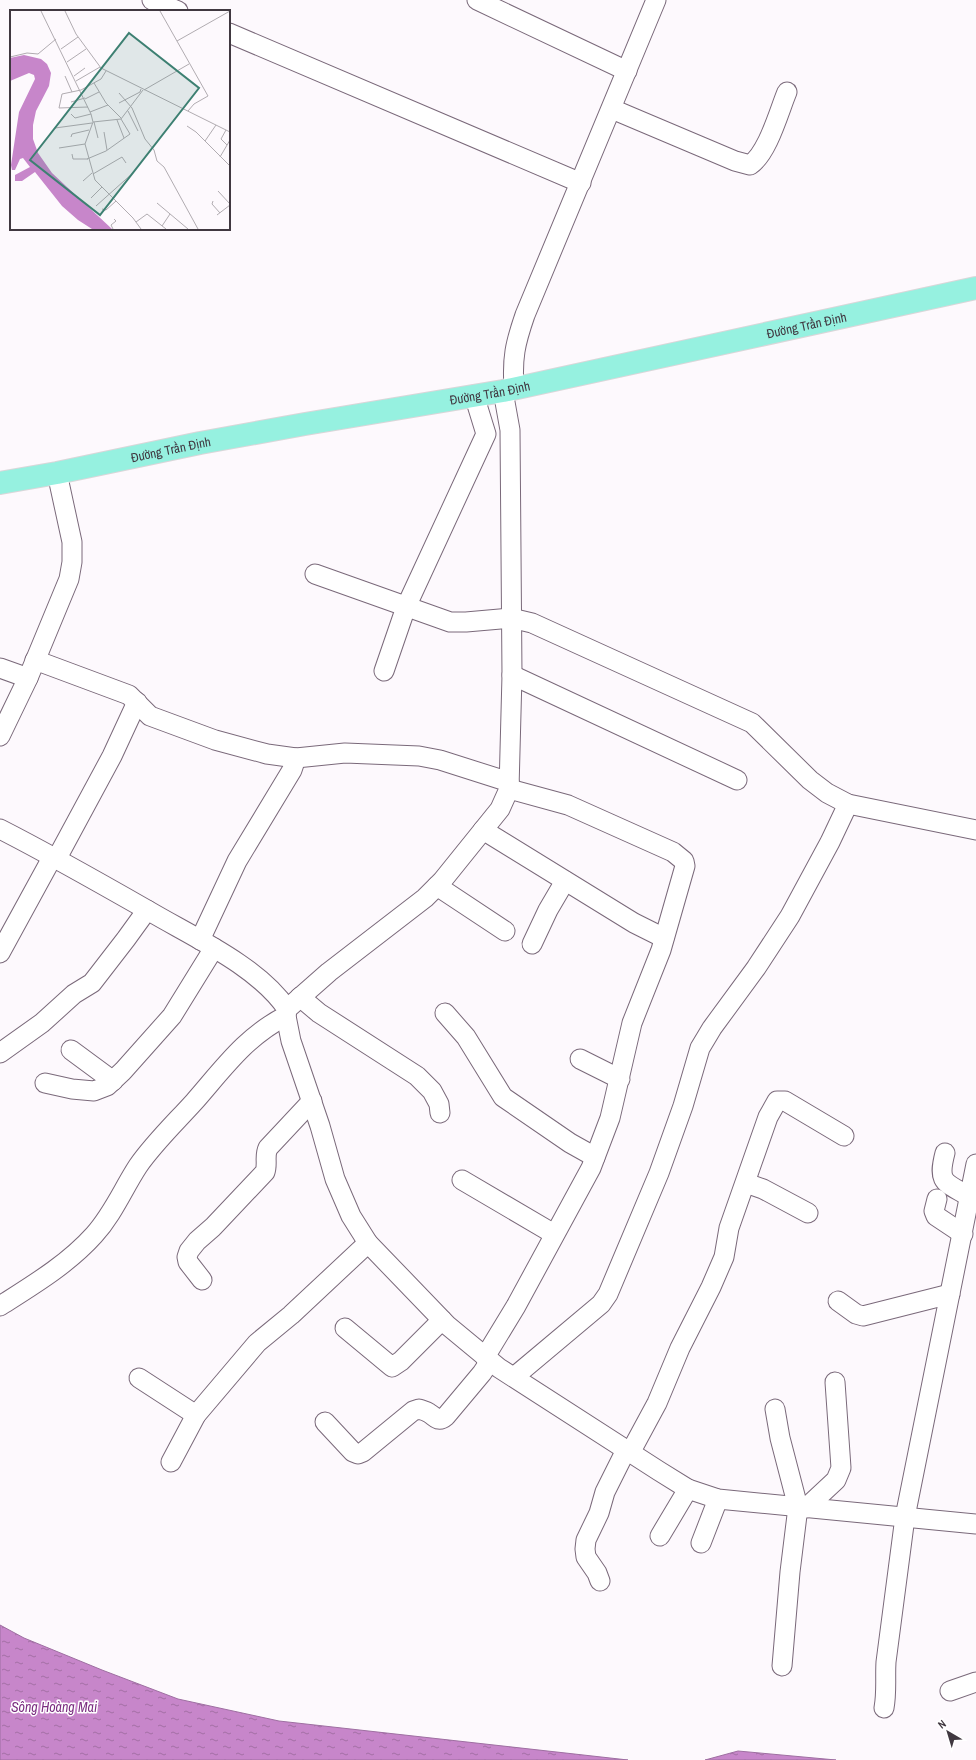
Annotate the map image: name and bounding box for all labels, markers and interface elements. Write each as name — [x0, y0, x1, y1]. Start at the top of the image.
inset map — [10, 10, 230, 230]
street label: Đường Trần Định — [765, 308, 848, 342]
street label: Đường Trần Định — [448, 377, 532, 409]
street label: Đường Trần Định — [129, 433, 212, 466]
water label: Sông Hoàng Mai — [11, 1698, 98, 1716]
north arrow — [928, 1712, 968, 1752]
text: N — [935, 1717, 949, 1732]

